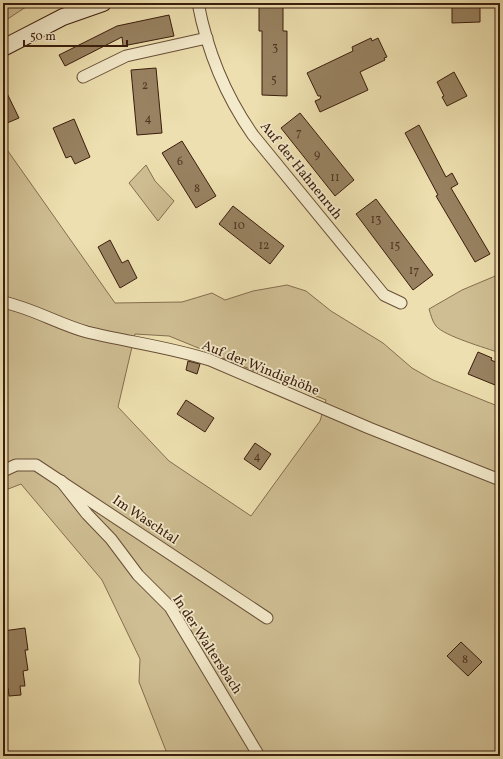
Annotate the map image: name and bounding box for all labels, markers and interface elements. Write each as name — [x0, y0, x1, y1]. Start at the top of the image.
scale bar — [24, 22, 127, 48]
text: 50 m — [30, 29, 56, 45]
house number: 3 — [272, 40, 278, 56]
house number: 5 — [271, 72, 277, 88]
house number: 2 — [142, 78, 148, 94]
house number: 4 — [144, 111, 152, 127]
street label: Auf der Hahnenruh — [255, 118, 346, 224]
house number: 7 — [296, 125, 302, 141]
house number: 9 — [314, 147, 320, 163]
house number: 6 — [177, 154, 183, 170]
house number: 11 — [330, 170, 340, 186]
house number: 8 — [194, 181, 200, 197]
house number: 13 — [371, 212, 381, 228]
house number: 10 — [233, 218, 245, 234]
house number: 12 — [258, 238, 270, 254]
house number: 15 — [390, 238, 400, 254]
house number: 17 — [409, 263, 419, 279]
street label: Auf der Windighöhe — [199, 336, 322, 401]
house number: 4 — [253, 449, 261, 465]
street label: Im Waschtal — [108, 491, 182, 549]
street label: In der Waltersbach — [167, 591, 246, 698]
house number: 8 — [462, 652, 468, 668]

